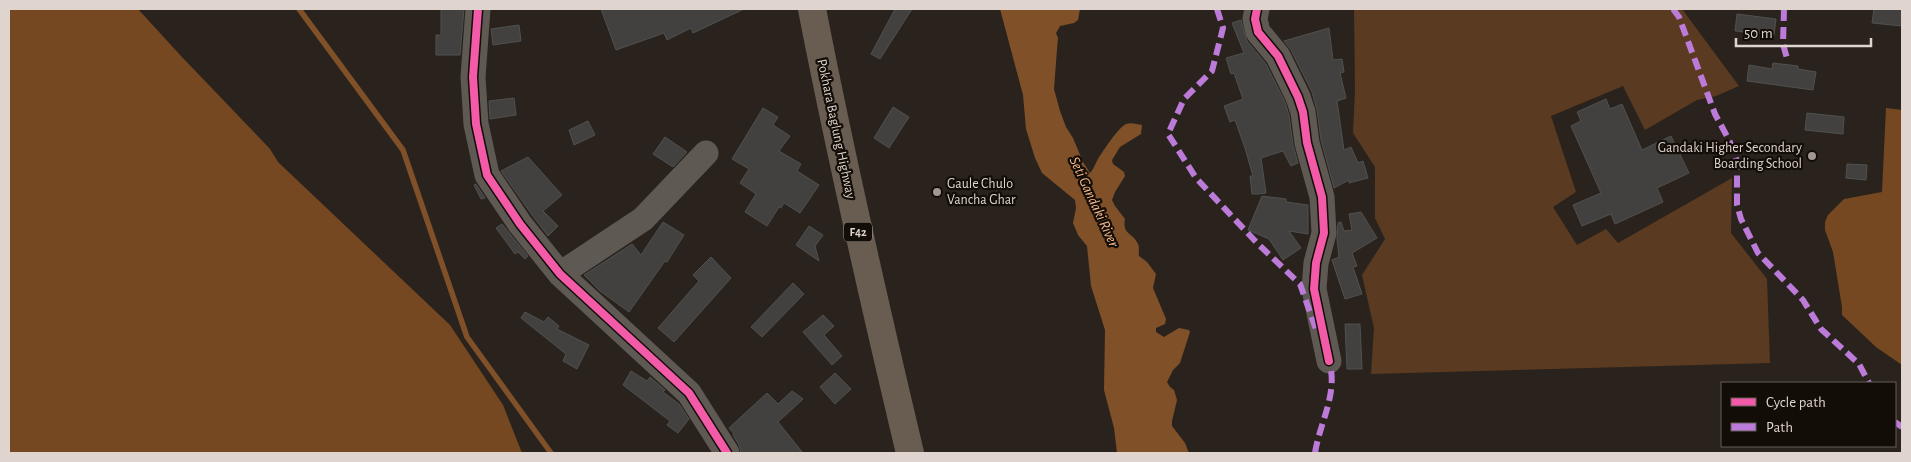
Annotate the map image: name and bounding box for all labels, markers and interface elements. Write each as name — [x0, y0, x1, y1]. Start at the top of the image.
scale bar — [1736, 15, 1871, 47]
text: 50 m — [1744, 26, 1773, 41]
street label: Pokhara Baglung Highway — [814, 58, 858, 200]
place label: Gandaki Higher Secondary Boarding School — [1658, 141, 1802, 171]
marker: Gandaki Higher Secondary Boarding School — [1806, 150, 1818, 162]
water label: Seti Gandaki River — [1067, 155, 1122, 250]
place label: Gaule Chulo Vancha Ghar — [947, 177, 1016, 207]
marker: Gaule Chulo Vancha Ghar — [931, 186, 943, 198]
road number: F42 — [844, 222, 872, 242]
legend — [1721, 382, 1896, 447]
text: Cycle path — [1766, 395, 1826, 410]
text: Path — [1766, 420, 1793, 435]

